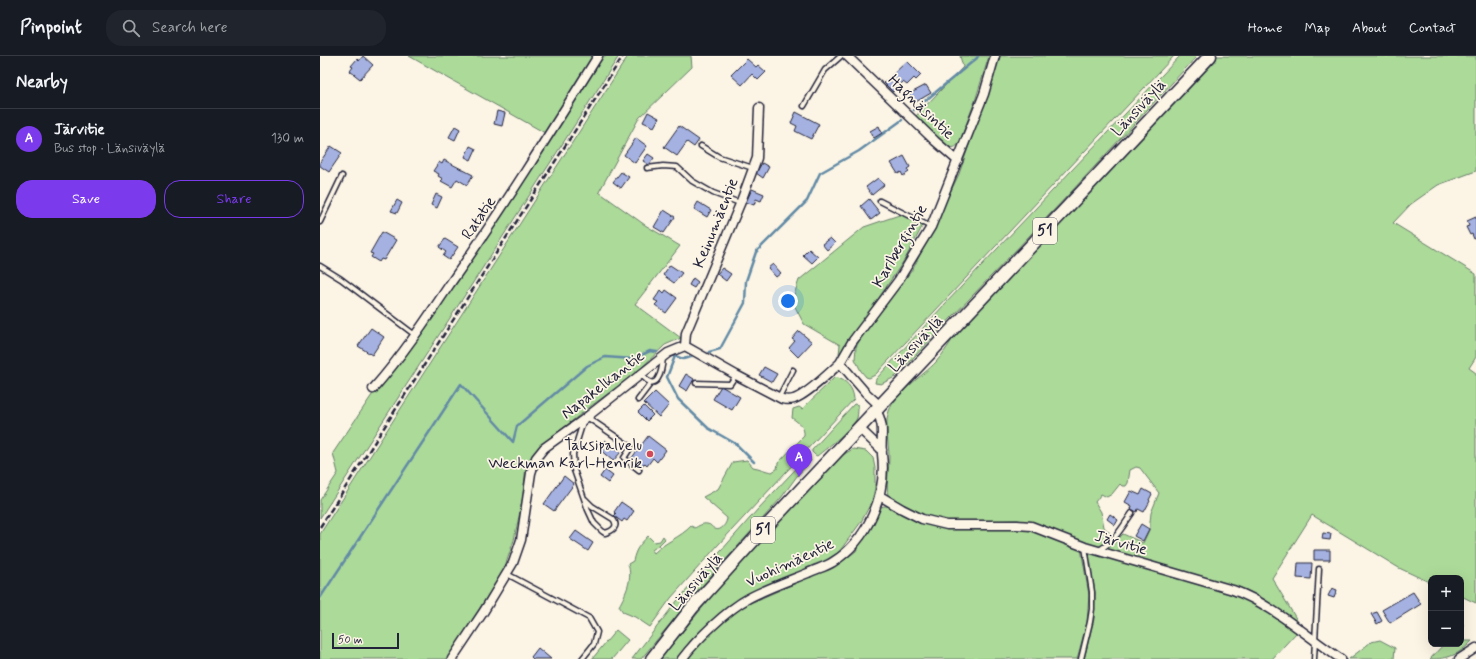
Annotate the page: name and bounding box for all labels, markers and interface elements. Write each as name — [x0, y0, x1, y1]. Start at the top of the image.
search box — [106, 10, 386, 46]
text: Pinpoint — [20, 15, 82, 40]
icon: search — [120, 17, 142, 39]
text: Search here — [152, 18, 228, 38]
text: Home — [1248, 19, 1282, 37]
text: Map — [1304, 19, 1330, 37]
text: About — [1352, 19, 1387, 37]
text: Contact — [1409, 19, 1456, 37]
street label: Hagnäsintie — [882, 70, 959, 145]
text: Nearby — [16, 71, 68, 93]
street label: Länsiväylä — [1107, 75, 1171, 141]
text: Järvitie — [54, 120, 105, 140]
text: A — [25, 130, 33, 147]
text: 130 m — [271, 130, 304, 147]
text: Bus stop · Länsiväylä — [54, 140, 165, 157]
street label: Keinumäentie — [688, 175, 744, 271]
button: Save — [16, 180, 156, 218]
button: Share — [164, 180, 304, 218]
street label: Ratatie — [457, 192, 501, 244]
street label: Karlbergintie — [868, 200, 933, 292]
road number: 51 — [1033, 218, 1057, 244]
your location — [778, 291, 798, 311]
street label: Länsiväylä — [884, 311, 948, 377]
street label: Napakelkantie — [557, 346, 649, 424]
place label: Taksipalvelu Weckman Karl-Henrik — [488, 435, 642, 474]
pin: A — [786, 444, 812, 477]
marker: Taksipalvelu Weckman Karl-Henrik — [645, 449, 655, 459]
road number: 51 — [751, 517, 775, 543]
street label: Järvitie — [1092, 525, 1150, 561]
street label: Vuohimäentie — [743, 533, 838, 593]
street label: Länsiväylä — [665, 548, 727, 616]
map controls — [1428, 575, 1464, 647]
button: + — [1428, 575, 1464, 611]
button: − — [1428, 611, 1464, 647]
scale bar — [332, 631, 399, 650]
text: 50 m — [338, 633, 363, 647]

